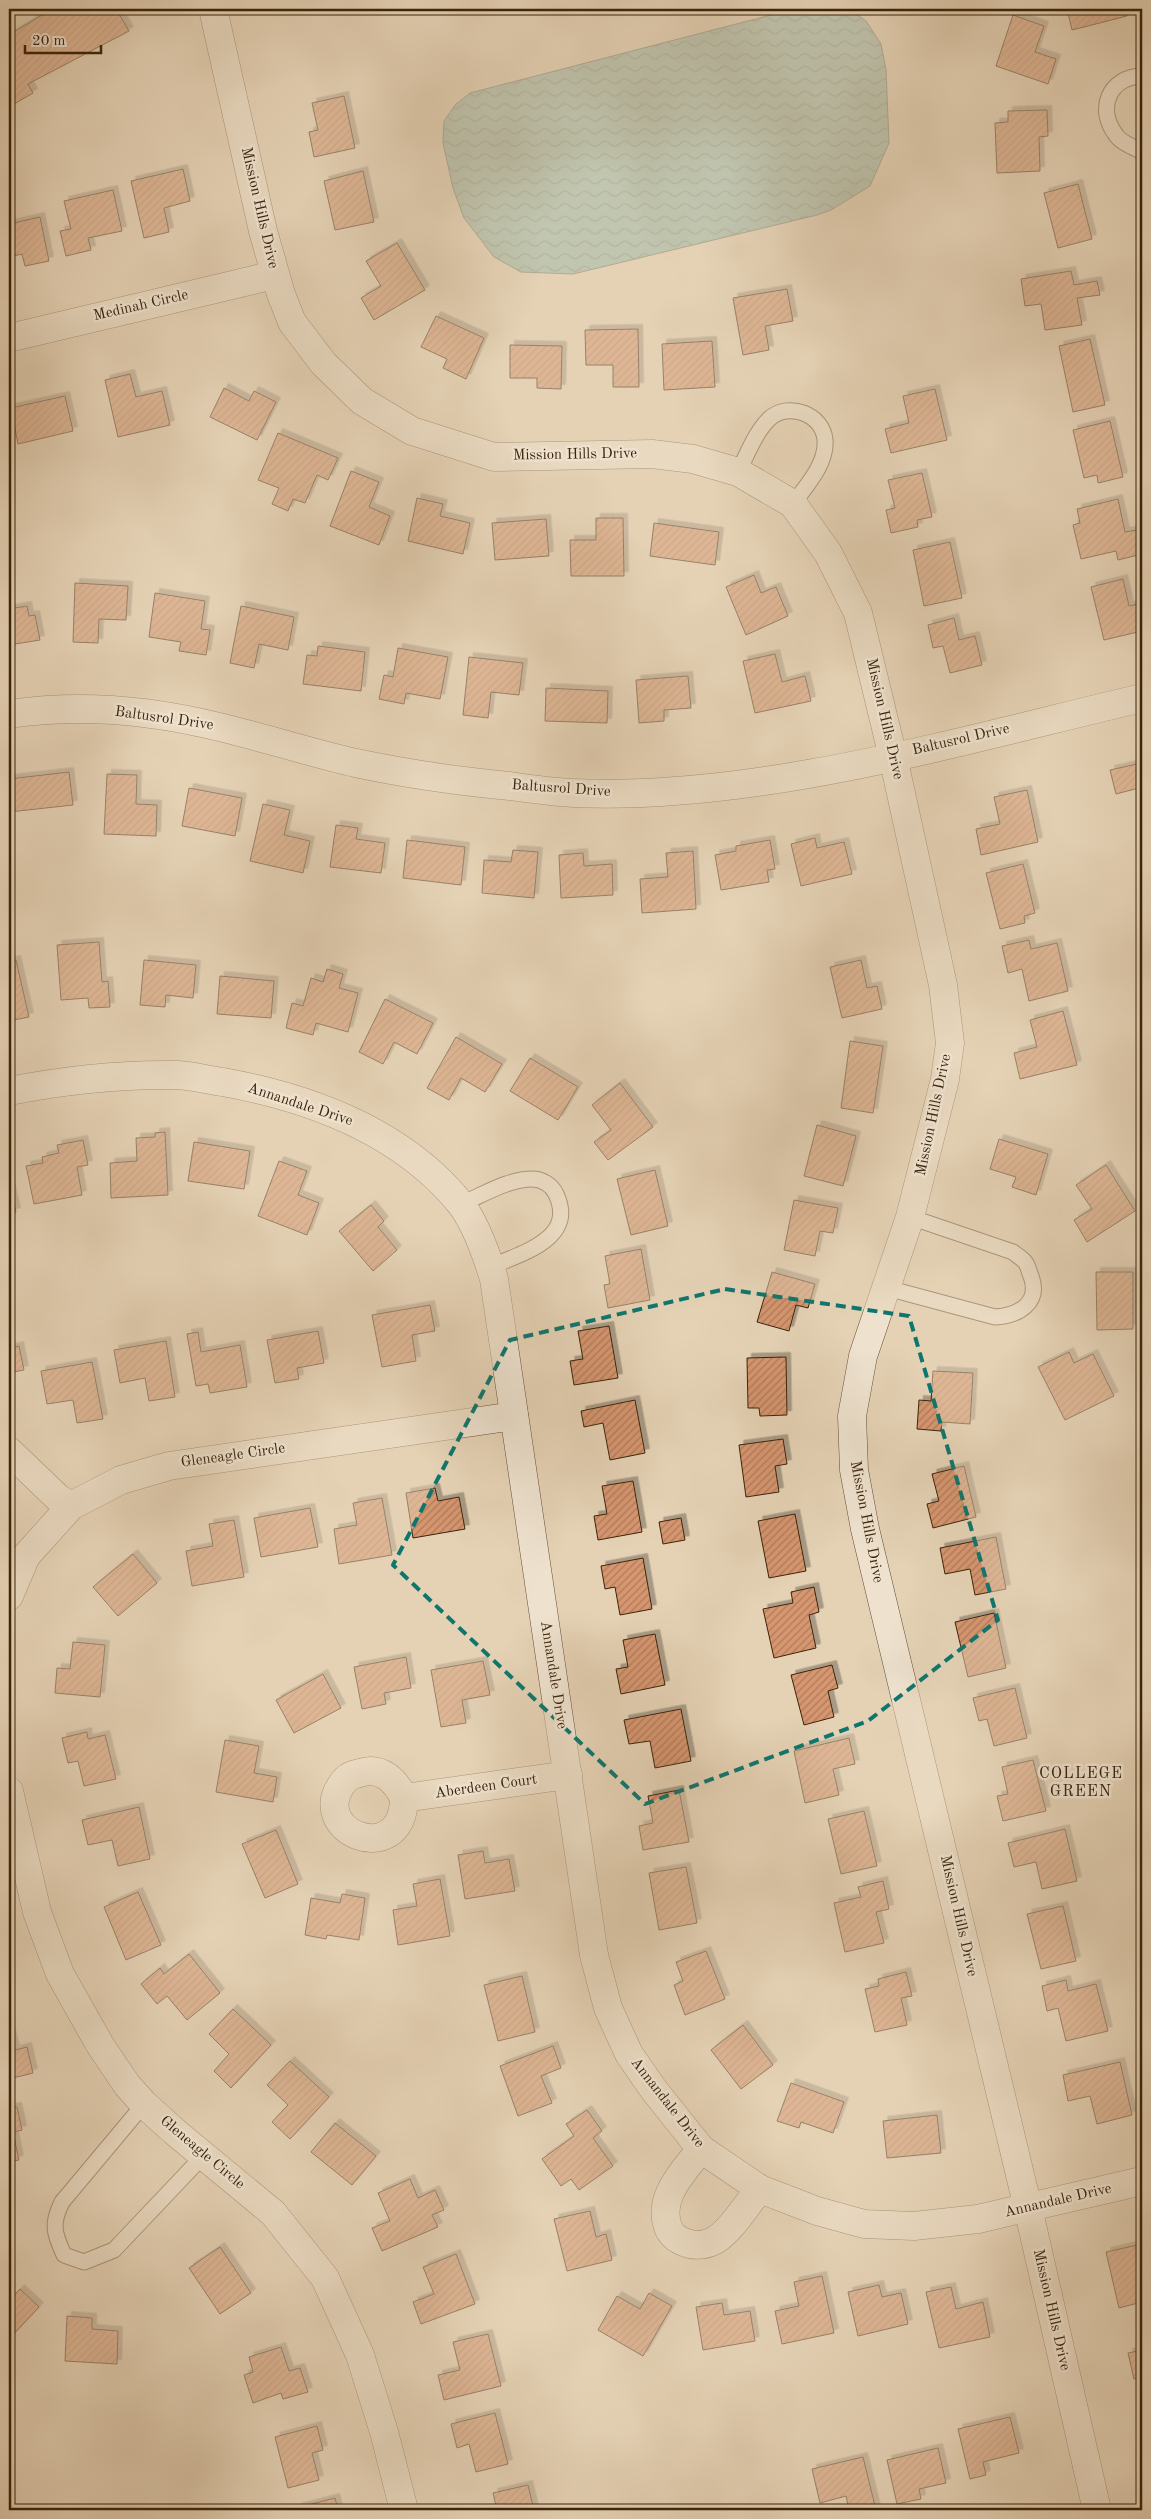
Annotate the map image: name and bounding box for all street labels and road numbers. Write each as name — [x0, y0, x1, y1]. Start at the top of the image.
street label: Mission Hills Drive — [238, 146, 280, 270]
street label: Medinah Circle — [92, 288, 190, 324]
street label: Mission Hills Drive — [513, 446, 637, 464]
street label: Mission Hills Drive — [863, 657, 905, 781]
street label: Baltusrol Drive — [114, 705, 214, 733]
street label: Baltusrol Drive — [911, 721, 1011, 758]
street label: Baltusrol Drive — [511, 778, 611, 800]
street label: Mission Hills Drive — [914, 1053, 954, 1177]
street label: Annandale Drive — [246, 1081, 355, 1129]
street label: Gleneagle Circle — [180, 1441, 286, 1471]
street label: Mission Hills Drive — [847, 1460, 885, 1584]
street label: Annandale Drive — [537, 1620, 569, 1730]
street label: Aberdeen Court — [434, 1772, 538, 1802]
street label: Mission Hills Drive — [937, 1854, 979, 1978]
street label: Annandale Drive — [627, 2055, 707, 2151]
street label: Gleneagle Circle — [157, 2113, 247, 2193]
street label: Annandale Drive — [1003, 2181, 1113, 2221]
street label: Mission Hills Drive — [1030, 2248, 1072, 2372]

